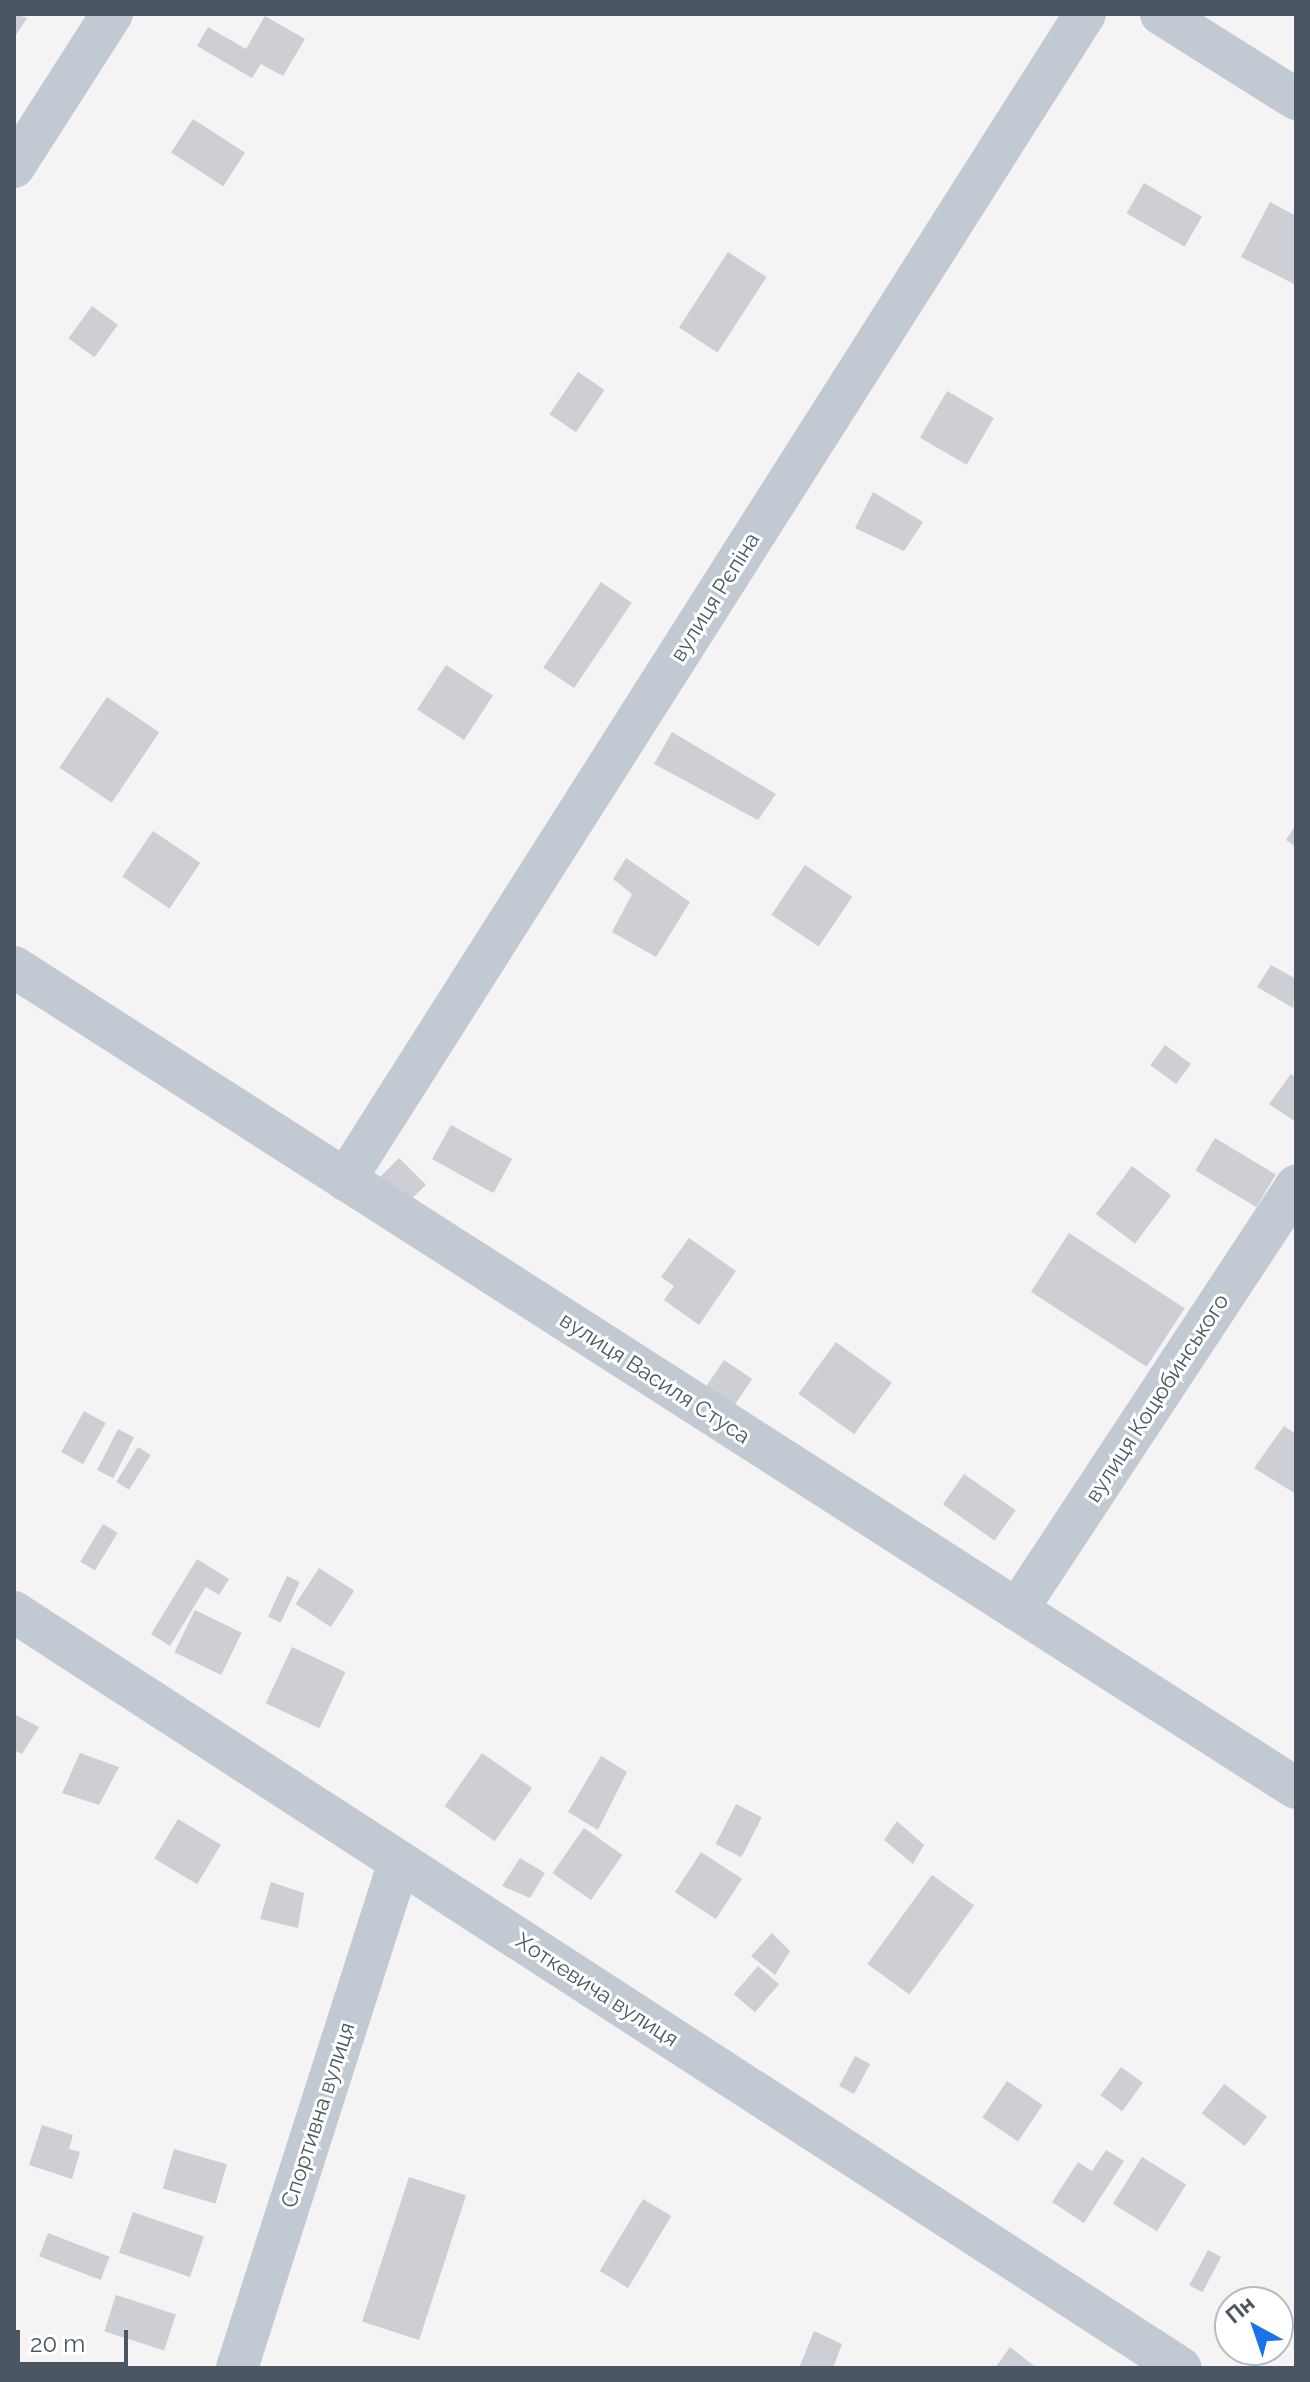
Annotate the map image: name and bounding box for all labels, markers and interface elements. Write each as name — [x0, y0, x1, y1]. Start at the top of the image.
street label: вулиця Рєпіна — [665, 528, 765, 666]
street label: вулиця Коцюбинського — [1080, 1289, 1234, 1507]
street label: вулиця Василя Стуса — [555, 1307, 755, 1449]
street label: Хоткевича вулиця — [511, 1928, 683, 2052]
street label: Спортивна вулиця — [276, 2019, 360, 2211]
north arrow — [1214, 2286, 1294, 2366]
text: Пн — [1220, 2290, 1259, 2329]
scale bar — [20, 2314, 132, 2364]
text: 20 m — [30, 2329, 85, 2358]

